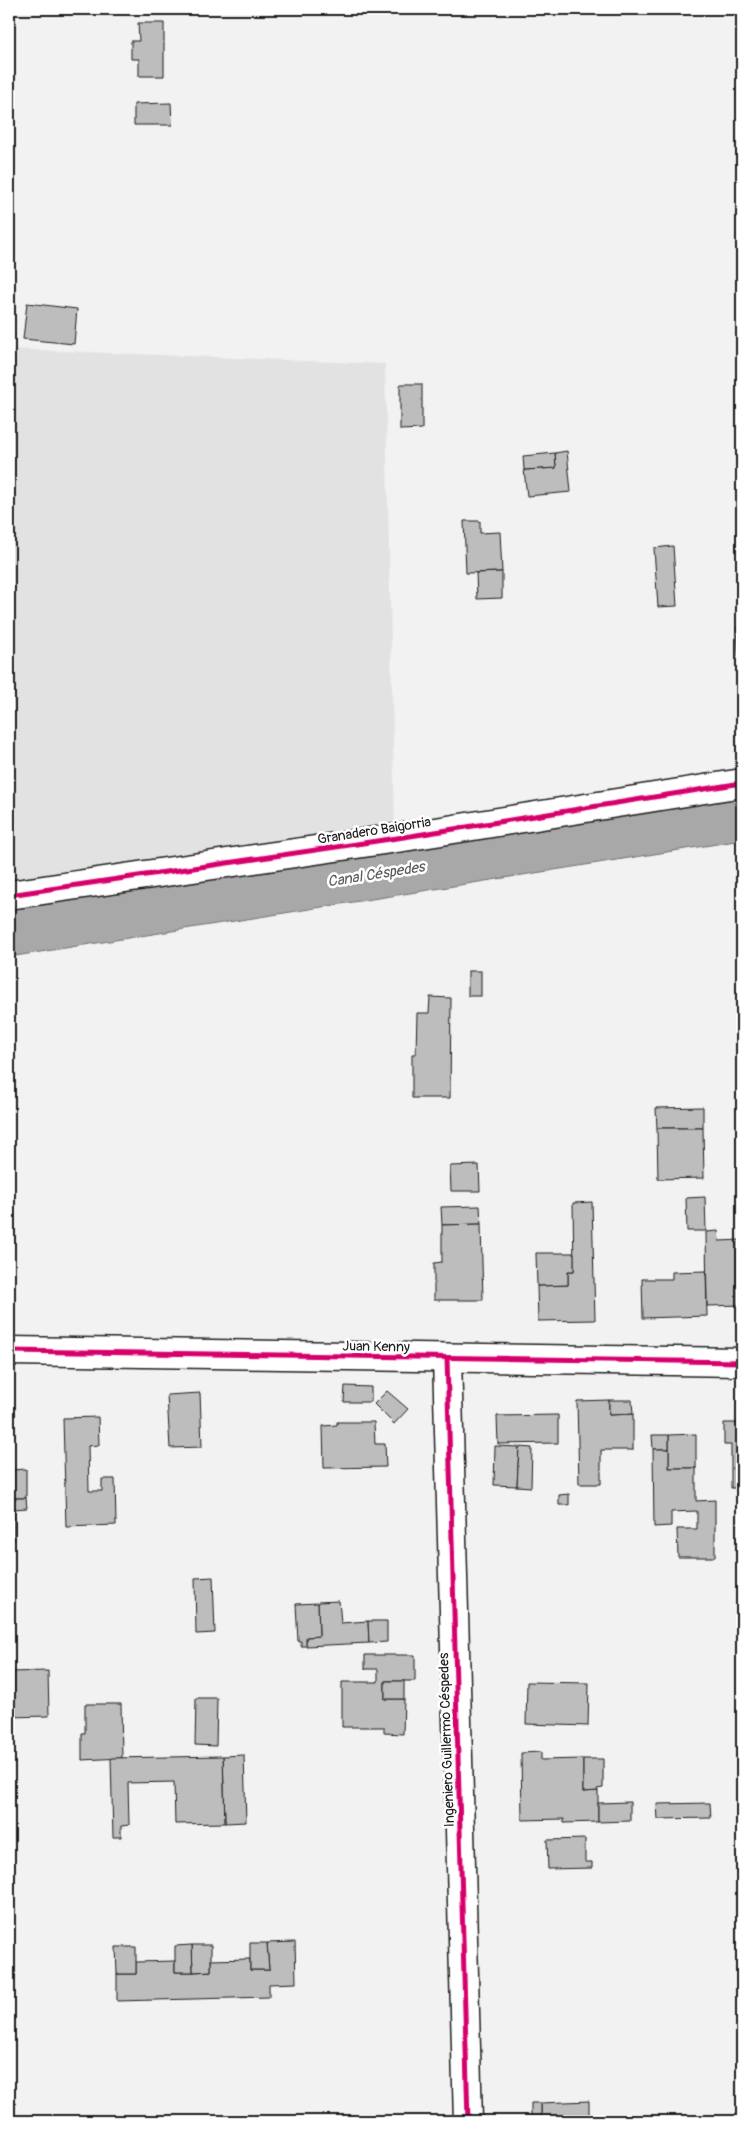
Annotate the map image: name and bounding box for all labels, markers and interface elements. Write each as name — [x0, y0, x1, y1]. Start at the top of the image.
street label: Granadero Baigorria — [316, 813, 432, 848]
water label: Canal Céspedes — [326, 857, 428, 892]
street label: Juan Kenny — [342, 1337, 410, 1356]
street label: Ingeniero Guillermo Céspedes — [435, 1652, 458, 1827]

